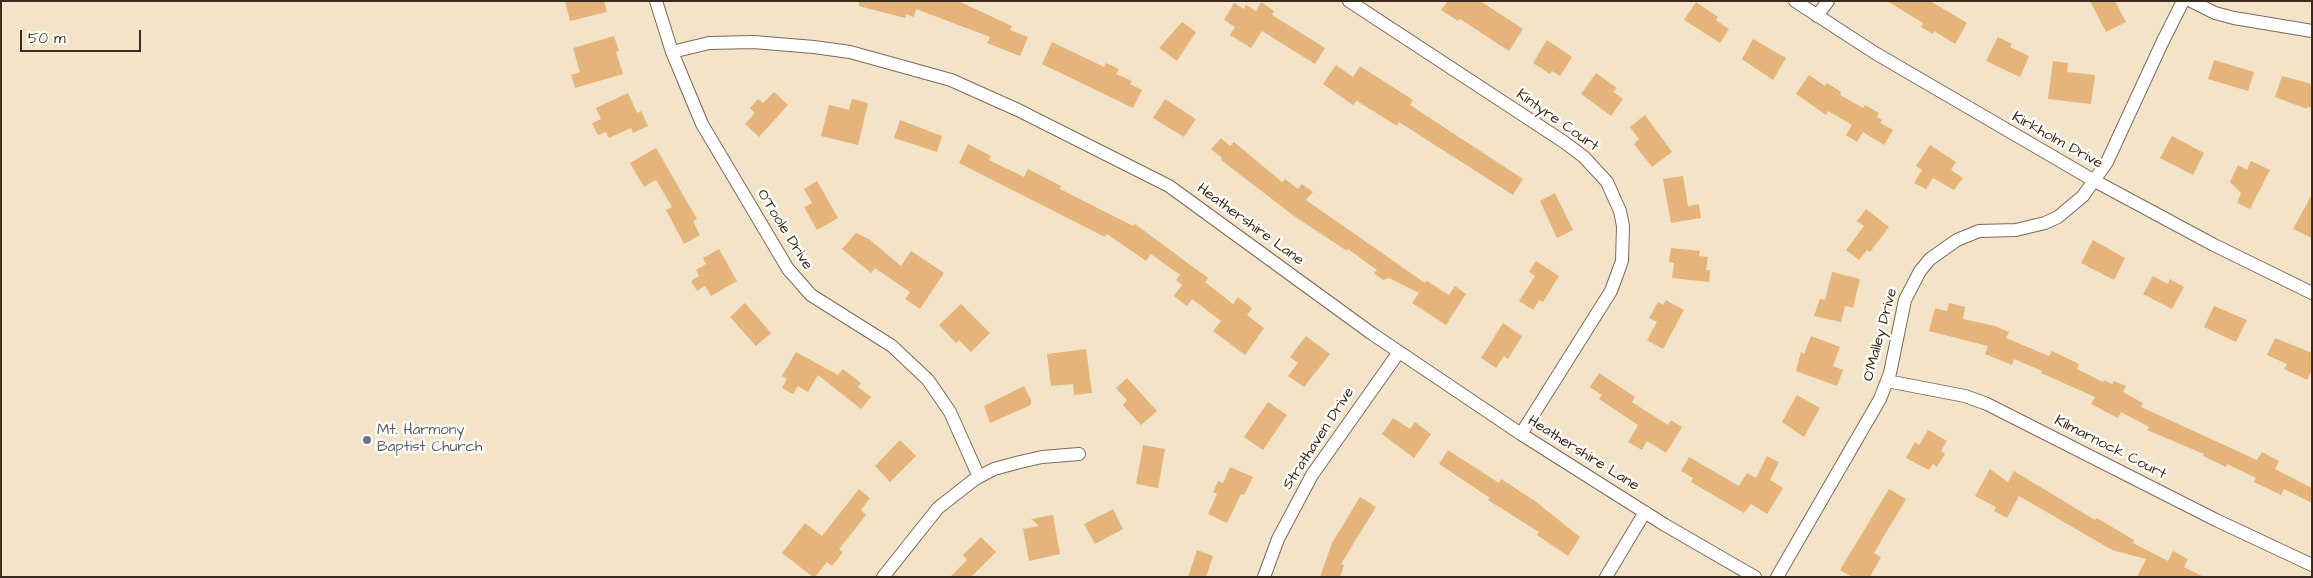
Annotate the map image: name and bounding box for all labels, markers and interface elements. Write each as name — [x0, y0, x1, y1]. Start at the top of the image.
scale bar — [22, 20, 144, 52]
text: 50 m — [28, 28, 66, 49]
street label: Kintyre Court — [1512, 86, 1602, 156]
street label: Kirkholm Drive — [2009, 109, 2105, 173]
street label: Heathershire Lane — [1193, 180, 1307, 270]
street label: O'Toole Drive — [752, 186, 816, 274]
street label: O'Malley Drive — [1860, 286, 1902, 384]
street label: Strathaven Drive — [1279, 384, 1359, 494]
street label: Heathershire Lane — [1524, 412, 1642, 496]
street label: Kilmarnock Court — [2051, 412, 2169, 484]
place label: Mt. Harmony Baptist Church — [377, 422, 482, 457]
marker: Mt. Harmony Baptist Church — [361, 434, 373, 446]

